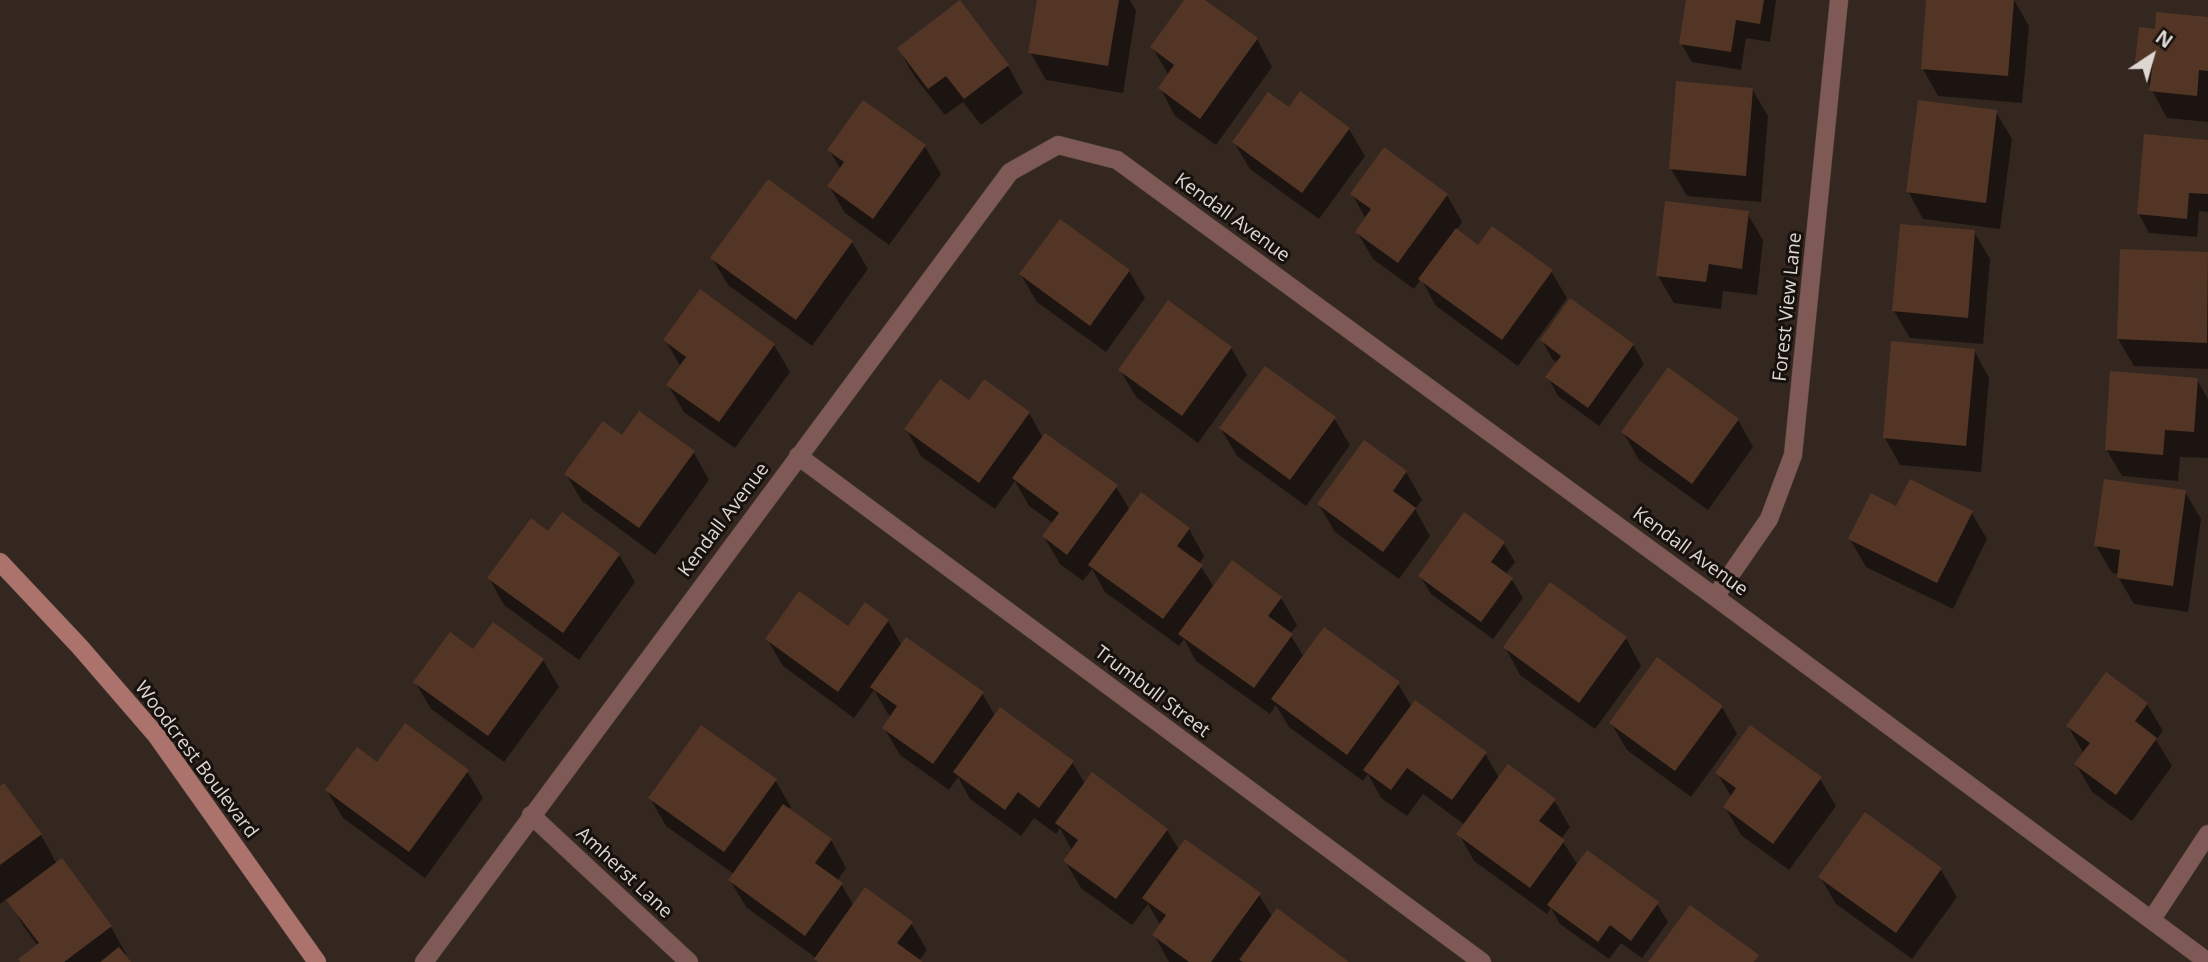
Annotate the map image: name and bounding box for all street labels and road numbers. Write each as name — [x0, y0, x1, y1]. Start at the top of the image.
street label: Kendall Avenue — [1170, 169, 1294, 267]
street label: Forest View Lane — [1769, 231, 1807, 383]
street label: Kendall Avenue — [674, 459, 774, 581]
street label: Kendall Avenue — [1628, 503, 1752, 601]
street label: Trumbull Street — [1090, 641, 1214, 743]
street label: Woodcrest Boulevard — [130, 677, 262, 843]
street label: Amherst Lane — [571, 823, 677, 923]

